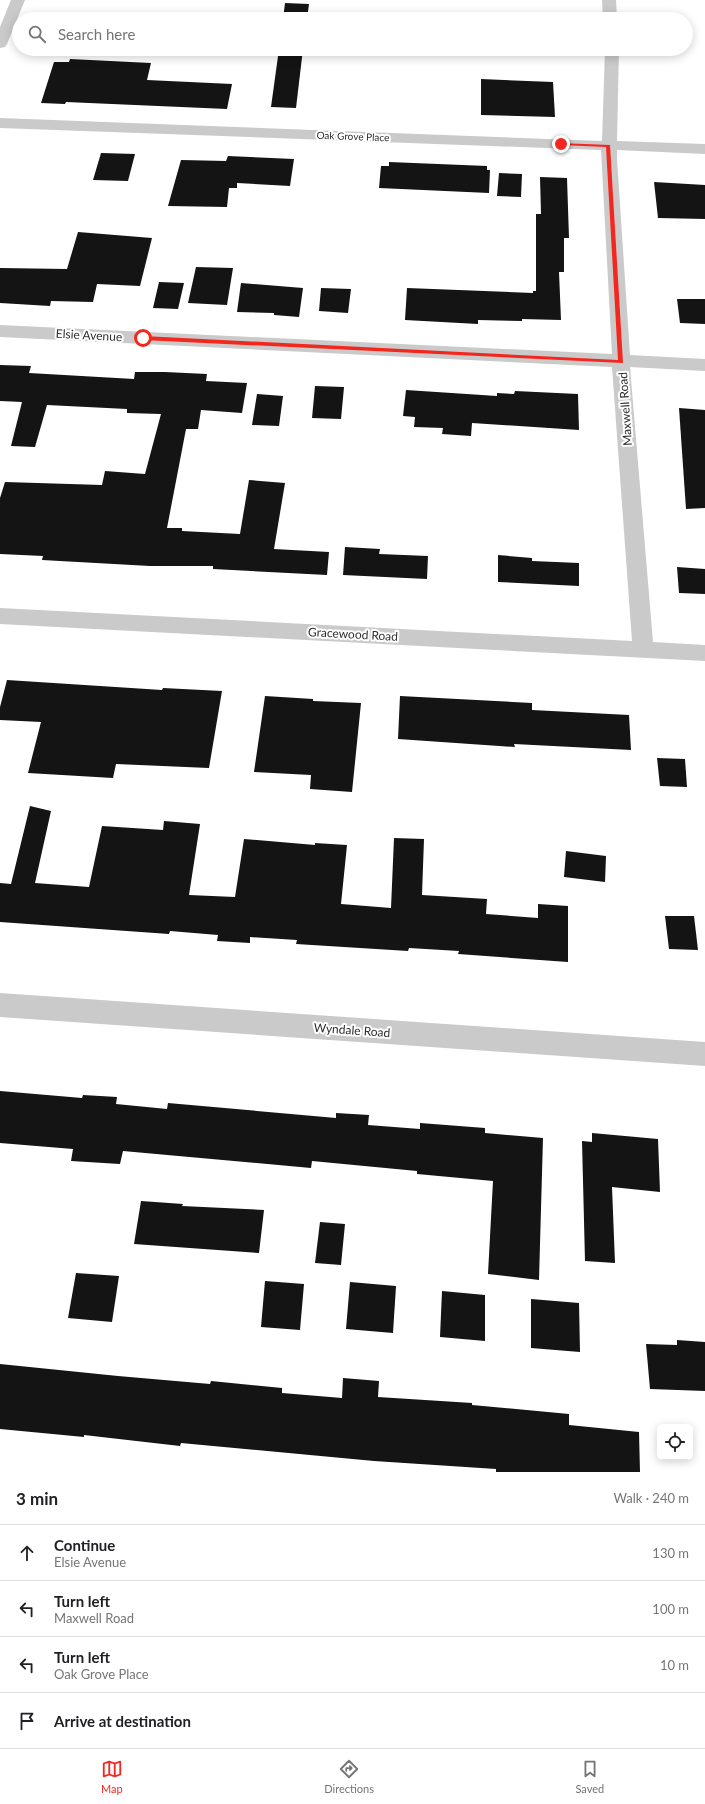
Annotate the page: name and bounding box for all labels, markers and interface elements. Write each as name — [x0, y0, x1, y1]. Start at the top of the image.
search box — [12, 12, 693, 56]
icon: search — [26, 23, 48, 45]
text: Search here — [58, 25, 135, 43]
street label: Oak Grove Place — [316, 129, 390, 143]
route end — [552, 135, 570, 153]
street label: Elsie Avenue — [55, 326, 123, 344]
route start — [134, 329, 152, 347]
street label: Maxwell Road — [615, 372, 635, 446]
street label: Gracewood Road — [308, 624, 398, 644]
street label: Wyndale Road — [313, 1020, 391, 1040]
map controls — [657, 1424, 693, 1460]
button: locate — [657, 1424, 693, 1460]
text: 3 min — [16, 1488, 58, 1509]
text: Walk · 240 m — [613, 1490, 689, 1506]
text: Continue — [54, 1536, 115, 1554]
icon: ahead — [16, 1542, 38, 1564]
text: 130 m — [652, 1545, 689, 1561]
text: Elsie Avenue — [54, 1554, 126, 1570]
text: Turn left — [54, 1592, 110, 1610]
icon: left — [16, 1598, 38, 1620]
text: 100 m — [652, 1601, 689, 1617]
text: Maxwell Road — [54, 1610, 134, 1626]
text: Turn left — [54, 1648, 110, 1666]
icon: left — [16, 1654, 38, 1676]
text: 10 m — [660, 1657, 689, 1673]
text: Oak Grove Place — [54, 1666, 149, 1682]
icon: arrive — [16, 1710, 38, 1732]
text: Arrive at destination — [54, 1712, 191, 1730]
tab: Map — [101, 1758, 123, 1795]
tab: Directions — [324, 1758, 374, 1795]
tab: Saved — [575, 1758, 604, 1795]

